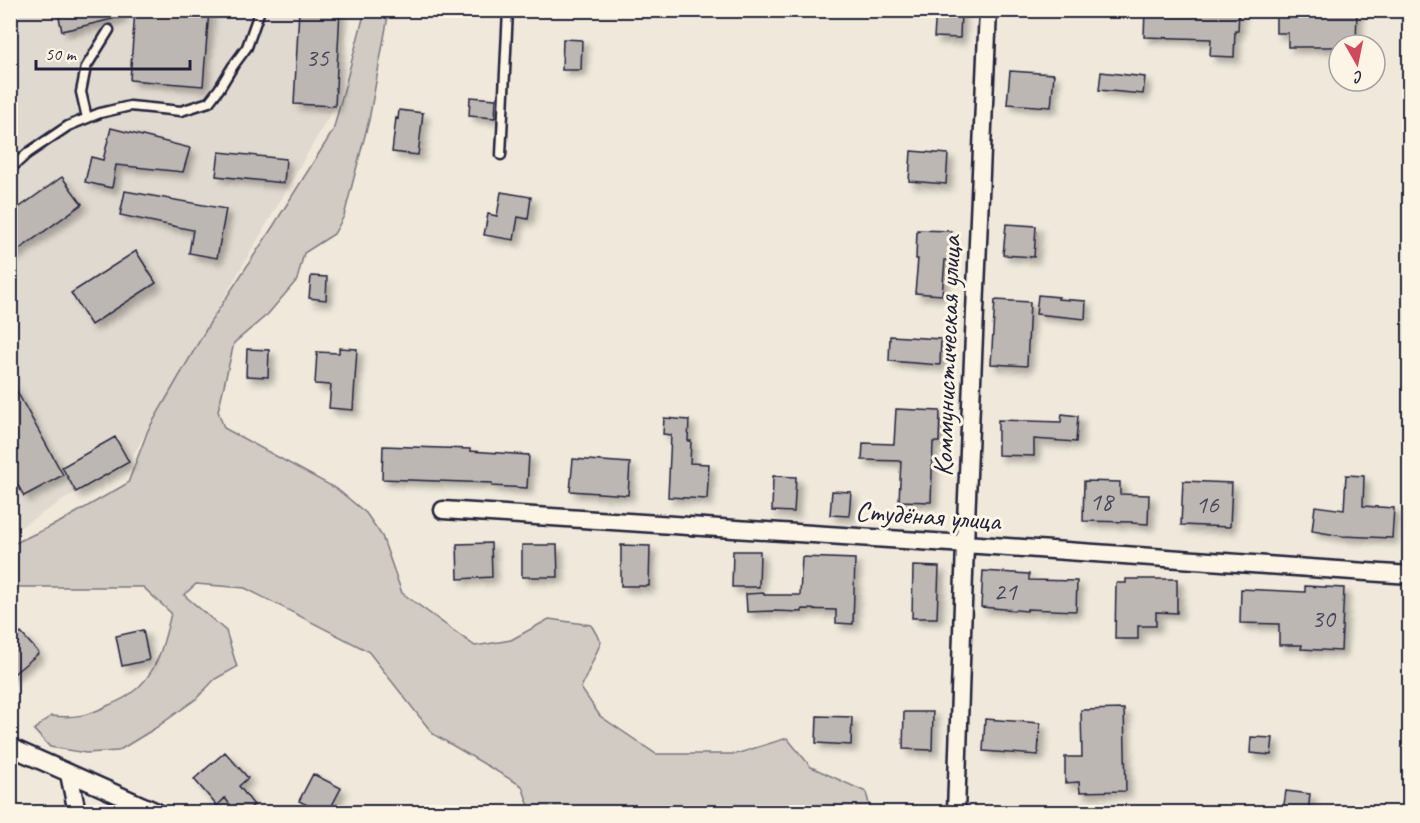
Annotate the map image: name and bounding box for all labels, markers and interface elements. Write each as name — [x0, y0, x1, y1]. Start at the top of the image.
scale bar — [36, 33, 190, 71]
north arrow — [1327, 33, 1387, 93]
house number: 35 — [305, 41, 330, 74]
text: 50 m — [45, 43, 78, 65]
text: С — [1352, 66, 1365, 88]
street label: Коммунистическая улица — [925, 233, 968, 477]
house number: 18 — [1089, 485, 1115, 518]
house number: 16 — [1195, 488, 1220, 521]
street label: Студёная улица — [854, 493, 1003, 538]
house number: 21 — [993, 575, 1018, 608]
house number: 30 — [1311, 602, 1337, 635]

